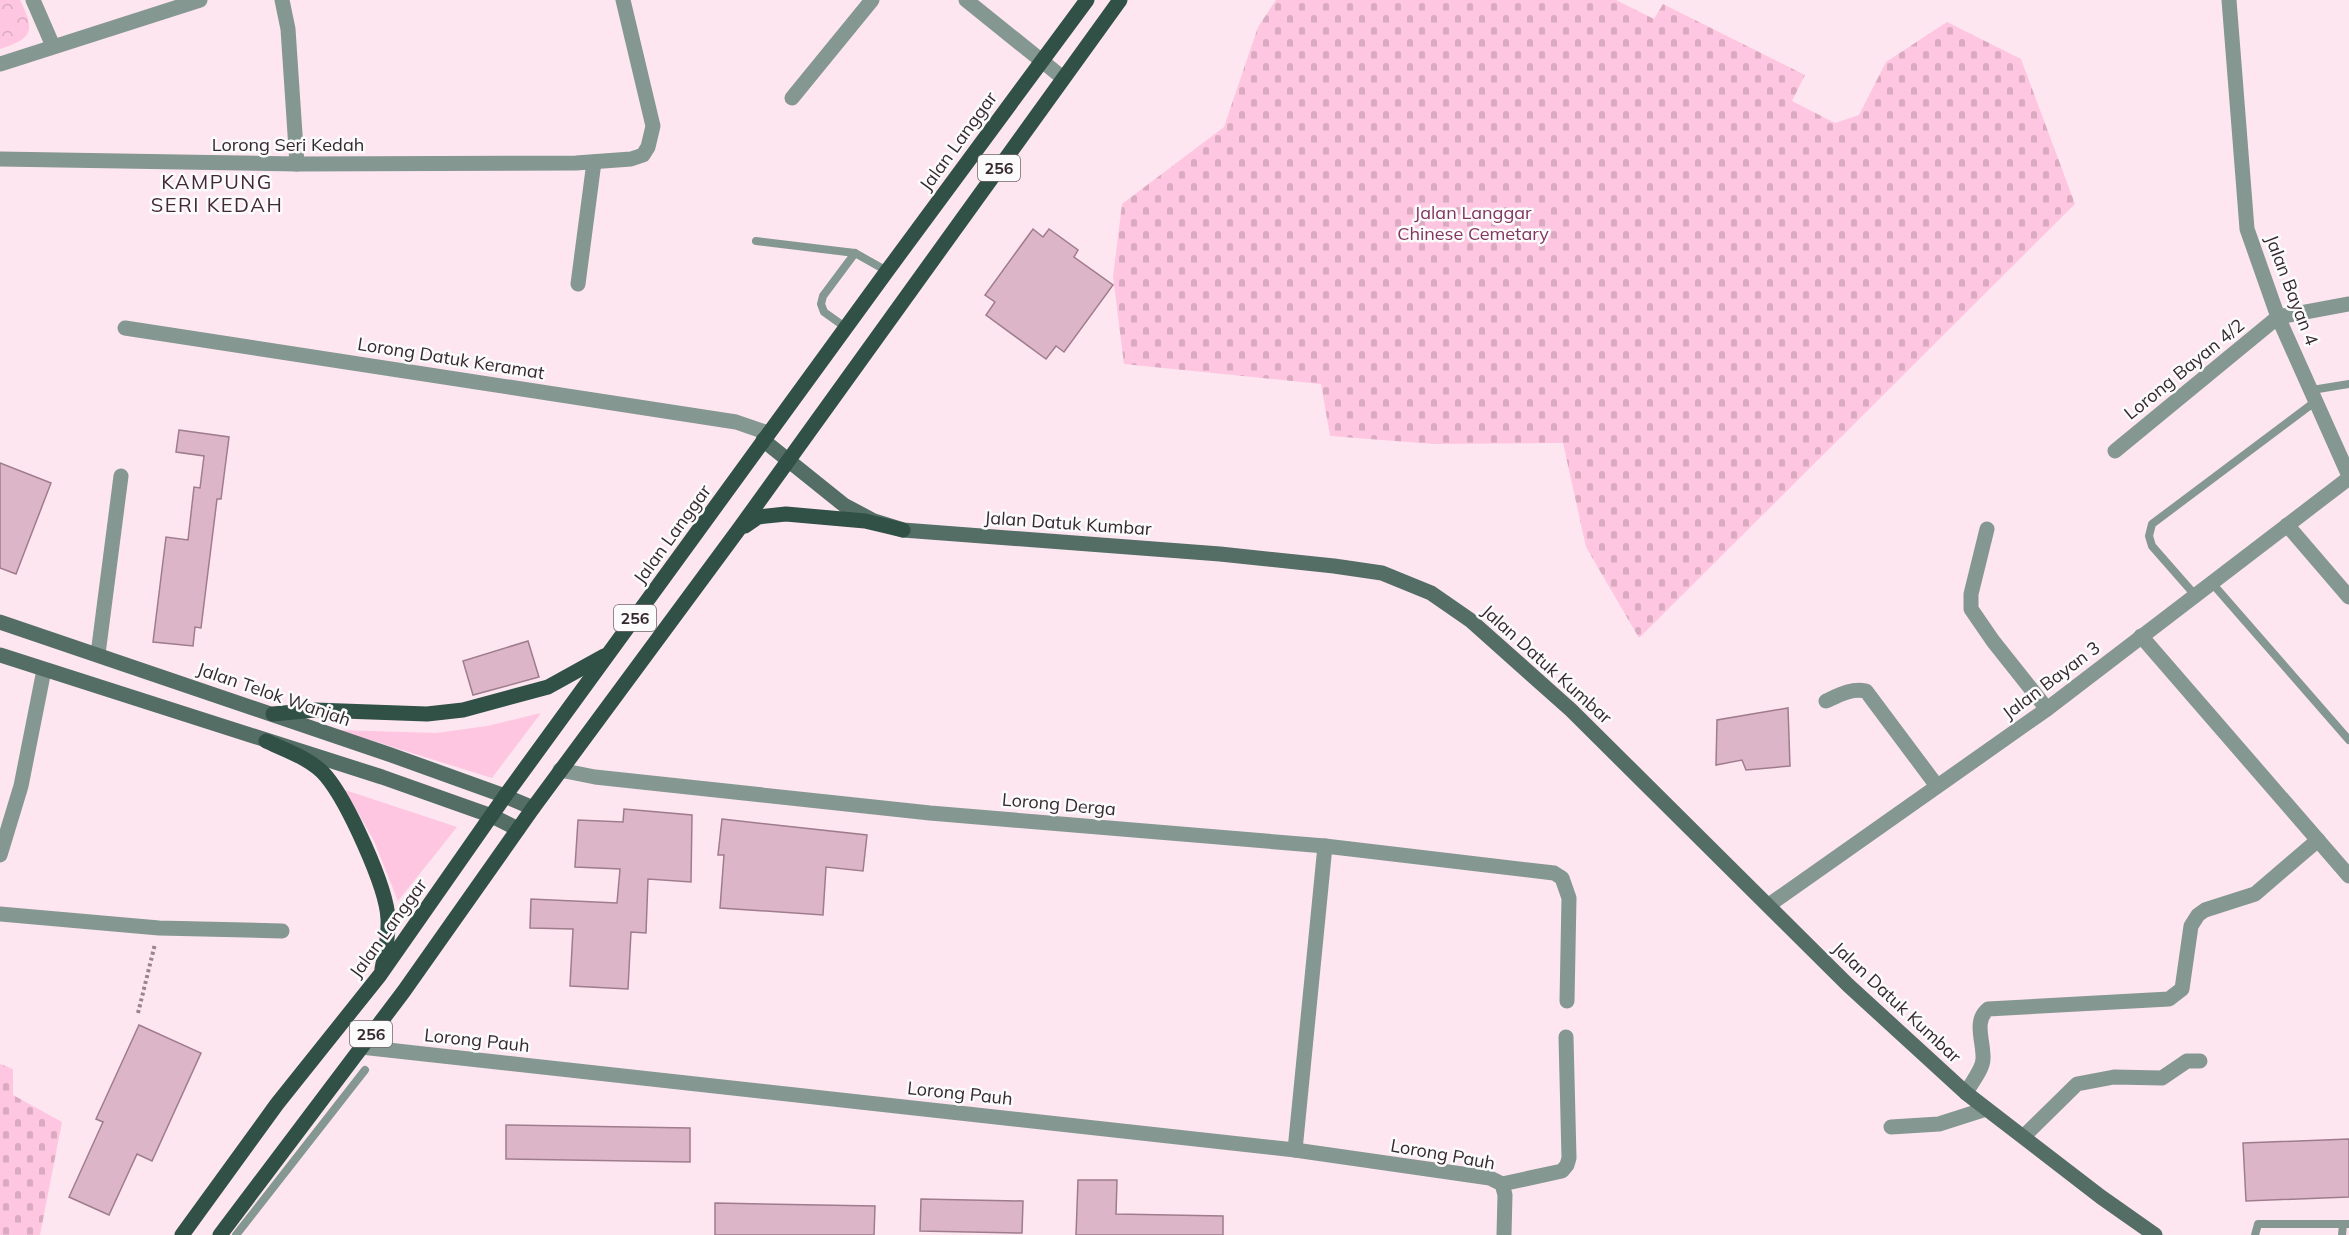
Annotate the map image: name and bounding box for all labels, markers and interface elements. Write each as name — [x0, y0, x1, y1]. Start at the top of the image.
street label: Jalan Langgar — [914, 86, 1002, 195]
street label: Lorong Seri Kedah — [212, 133, 364, 156]
road number: 256 — [978, 155, 1020, 181]
district label: KAMPUNG SERI KEDAH — [151, 169, 283, 217]
park label: Jalan Langgar Chinese Cemetary — [1397, 201, 1549, 245]
street label: Jalan Bayan 4 — [2260, 232, 2324, 349]
street label: Lorong Bayan 4/2 — [2119, 314, 2249, 424]
street label: Lorong Datuk Keramat — [356, 332, 546, 384]
street label: Jalan Langgar — [628, 479, 716, 588]
street label: Jalan Datuk Kumbar — [984, 506, 1153, 540]
street label: Jalan Datuk Kumbar — [1477, 599, 1617, 729]
road number: 256 — [614, 605, 656, 631]
street label: Jalan Bayan 3 — [1998, 636, 2104, 724]
street label: Jalan Telok Wanjah — [194, 657, 354, 731]
street label: Lorong Derga — [1001, 788, 1117, 820]
street label: Jalan Langgar — [344, 873, 432, 982]
street label: Jalan Datuk Kumbar — [1828, 936, 1966, 1068]
road number: 256 — [350, 1021, 392, 1047]
street label: Lorong Pauh — [423, 1023, 531, 1057]
street label: Lorong Pauh — [906, 1076, 1014, 1110]
street label: Lorong Pauh — [1389, 1133, 1497, 1175]

